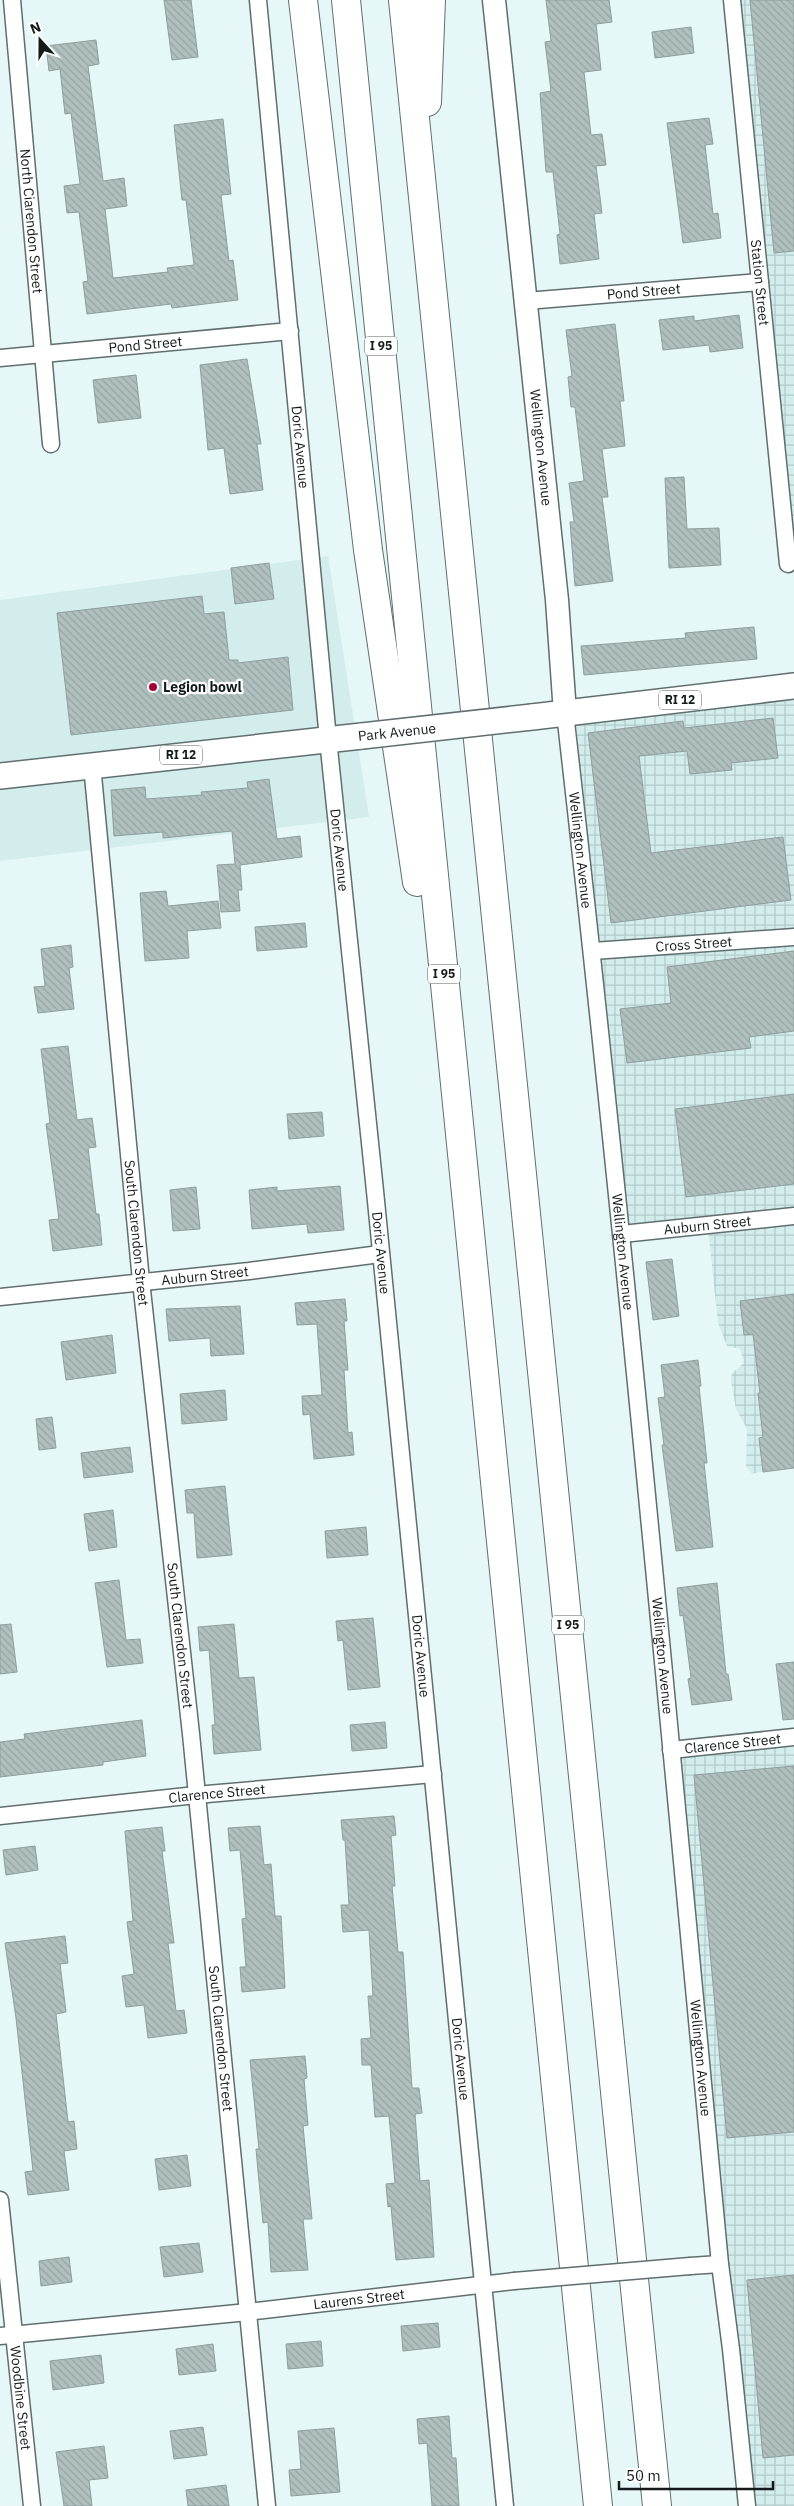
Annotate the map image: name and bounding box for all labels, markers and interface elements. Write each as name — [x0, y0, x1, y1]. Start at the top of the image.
north arrow — [15, 15, 65, 65]
text: N — [27, 18, 43, 38]
street label: North Ciarendon Street — [16, 148, 47, 294]
street label: Station Street — [747, 239, 773, 327]
street label: Pond Street — [606, 279, 681, 303]
street label: Pond Street — [108, 332, 183, 357]
road number: I 95 — [365, 336, 397, 356]
street label: Wellington Avenue — [526, 388, 556, 507]
street label: Doric Avenue — [287, 405, 313, 489]
place label: Legion bowl — [163, 678, 242, 696]
marker: Legion bowl — [147, 681, 159, 693]
road number: RI 12 — [659, 690, 701, 710]
street label: Park Avenue — [357, 719, 437, 745]
road number: RI 12 — [160, 746, 202, 764]
street label: Wellington Avenue — [565, 791, 596, 910]
street label: Doric Avenue — [326, 808, 353, 893]
street label: Cross Street — [655, 932, 733, 956]
road number: I 95 — [428, 964, 460, 984]
street label: South Clarendon Street — [121, 1159, 153, 1307]
street label: Wellington Avenue — [608, 1193, 638, 1311]
street label: Doric Avenue — [368, 1211, 394, 1295]
street label: Auburn Street — [663, 1212, 752, 1239]
street label: Auburn Street — [160, 1262, 250, 1289]
street label: South Clarendon Street — [163, 1562, 197, 1709]
street label: Wellington Avenue — [648, 1597, 677, 1715]
street label: Doric Avenue — [408, 1614, 434, 1698]
road number: I 95 — [552, 1616, 584, 1634]
street label: Clarence Street — [683, 1729, 782, 1758]
street label: Clarence Street — [168, 1780, 266, 1807]
street label: South Clarendon Street — [205, 1965, 237, 2112]
street label: Wellington Avenue — [686, 1999, 715, 2118]
street label: Doric Avenue — [448, 2017, 474, 2102]
street label: Laurens Street — [312, 2285, 406, 2313]
street label: Woodbine Street — [6, 2345, 35, 2451]
scale bar — [619, 2458, 773, 2490]
text: 50 m — [626, 2466, 661, 2485]

